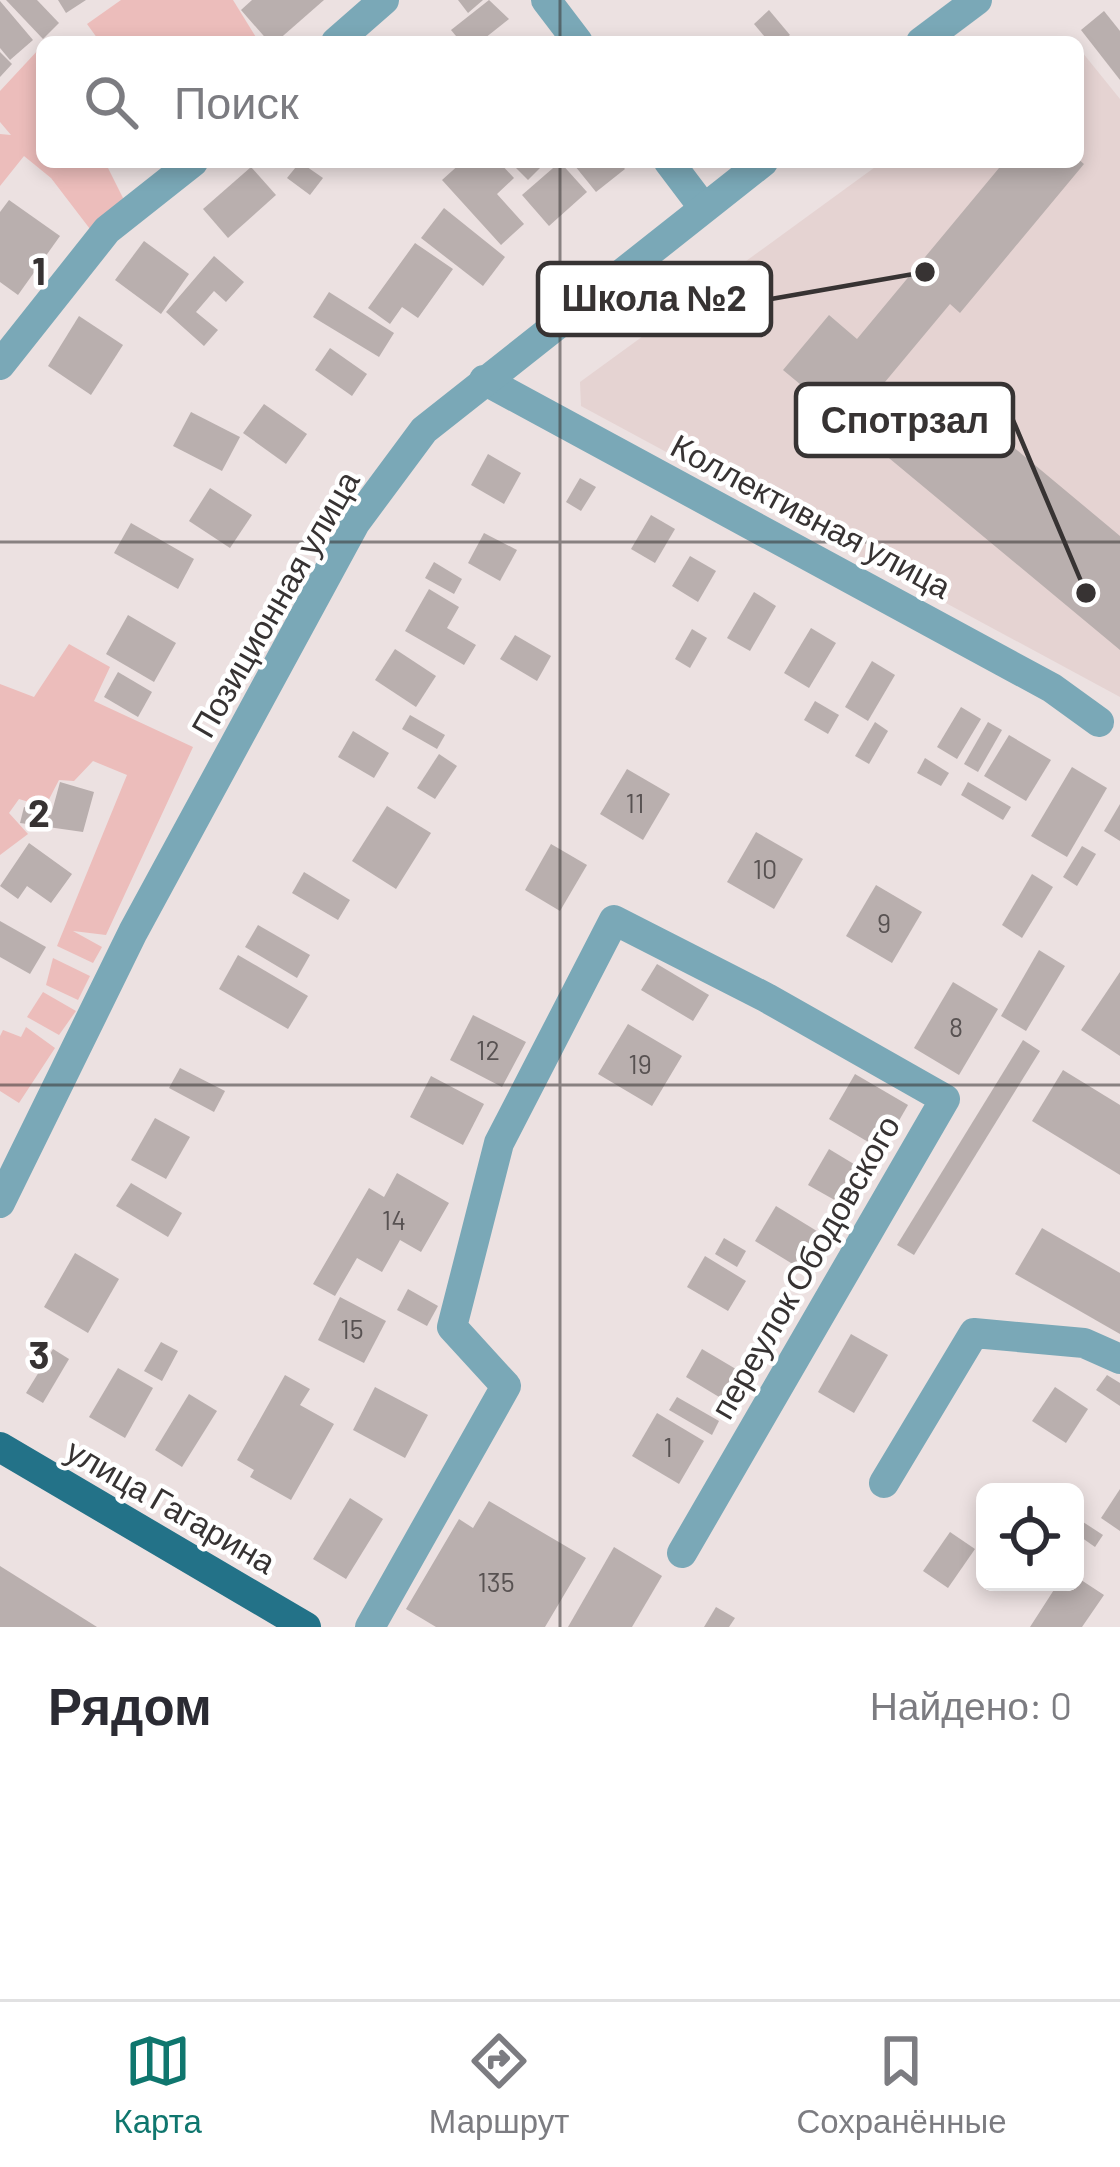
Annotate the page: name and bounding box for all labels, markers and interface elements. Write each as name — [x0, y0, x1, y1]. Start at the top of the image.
search box — [36, 36, 1084, 168]
icon: search — [78, 69, 144, 135]
text: Поиск — [174, 74, 299, 128]
text: 1 — [32, 246, 46, 293]
callout: Школа №2 — [538, 263, 771, 335]
text: Школа №2 — [561, 275, 747, 318]
callout: Спотрзал — [796, 384, 1013, 456]
text: Спотрзал — [821, 397, 989, 441]
street label: Коллективная улица — [665, 424, 959, 606]
street label: Позиционная улица — [182, 463, 367, 744]
house number: 11 — [626, 786, 644, 818]
text: 2 — [28, 788, 50, 835]
house number: 10 — [753, 852, 777, 884]
house number: 9 — [877, 906, 891, 938]
house number: 8 — [949, 1010, 963, 1042]
house number: 12 — [476, 1033, 500, 1065]
house number: 19 — [628, 1047, 652, 1079]
street label: переулок Ободовского — [701, 1108, 907, 1425]
house number: 14 — [382, 1203, 406, 1235]
house number: 15 — [340, 1312, 364, 1344]
text: 3 — [28, 1330, 50, 1377]
street label: улица Гагарина — [60, 1429, 284, 1581]
house number: 1 — [663, 1430, 673, 1462]
map controls — [976, 1483, 1084, 1591]
button: locate — [976, 1483, 1084, 1591]
house number: 135 — [477, 1565, 515, 1597]
text: Рядом — [48, 1674, 212, 1735]
text: Найдено: 0 — [870, 1681, 1072, 1728]
tab: Карта — [113, 2028, 202, 2141]
tab: Маршрут — [429, 2028, 569, 2141]
tab: Сохранённые — [796, 2028, 1007, 2141]

